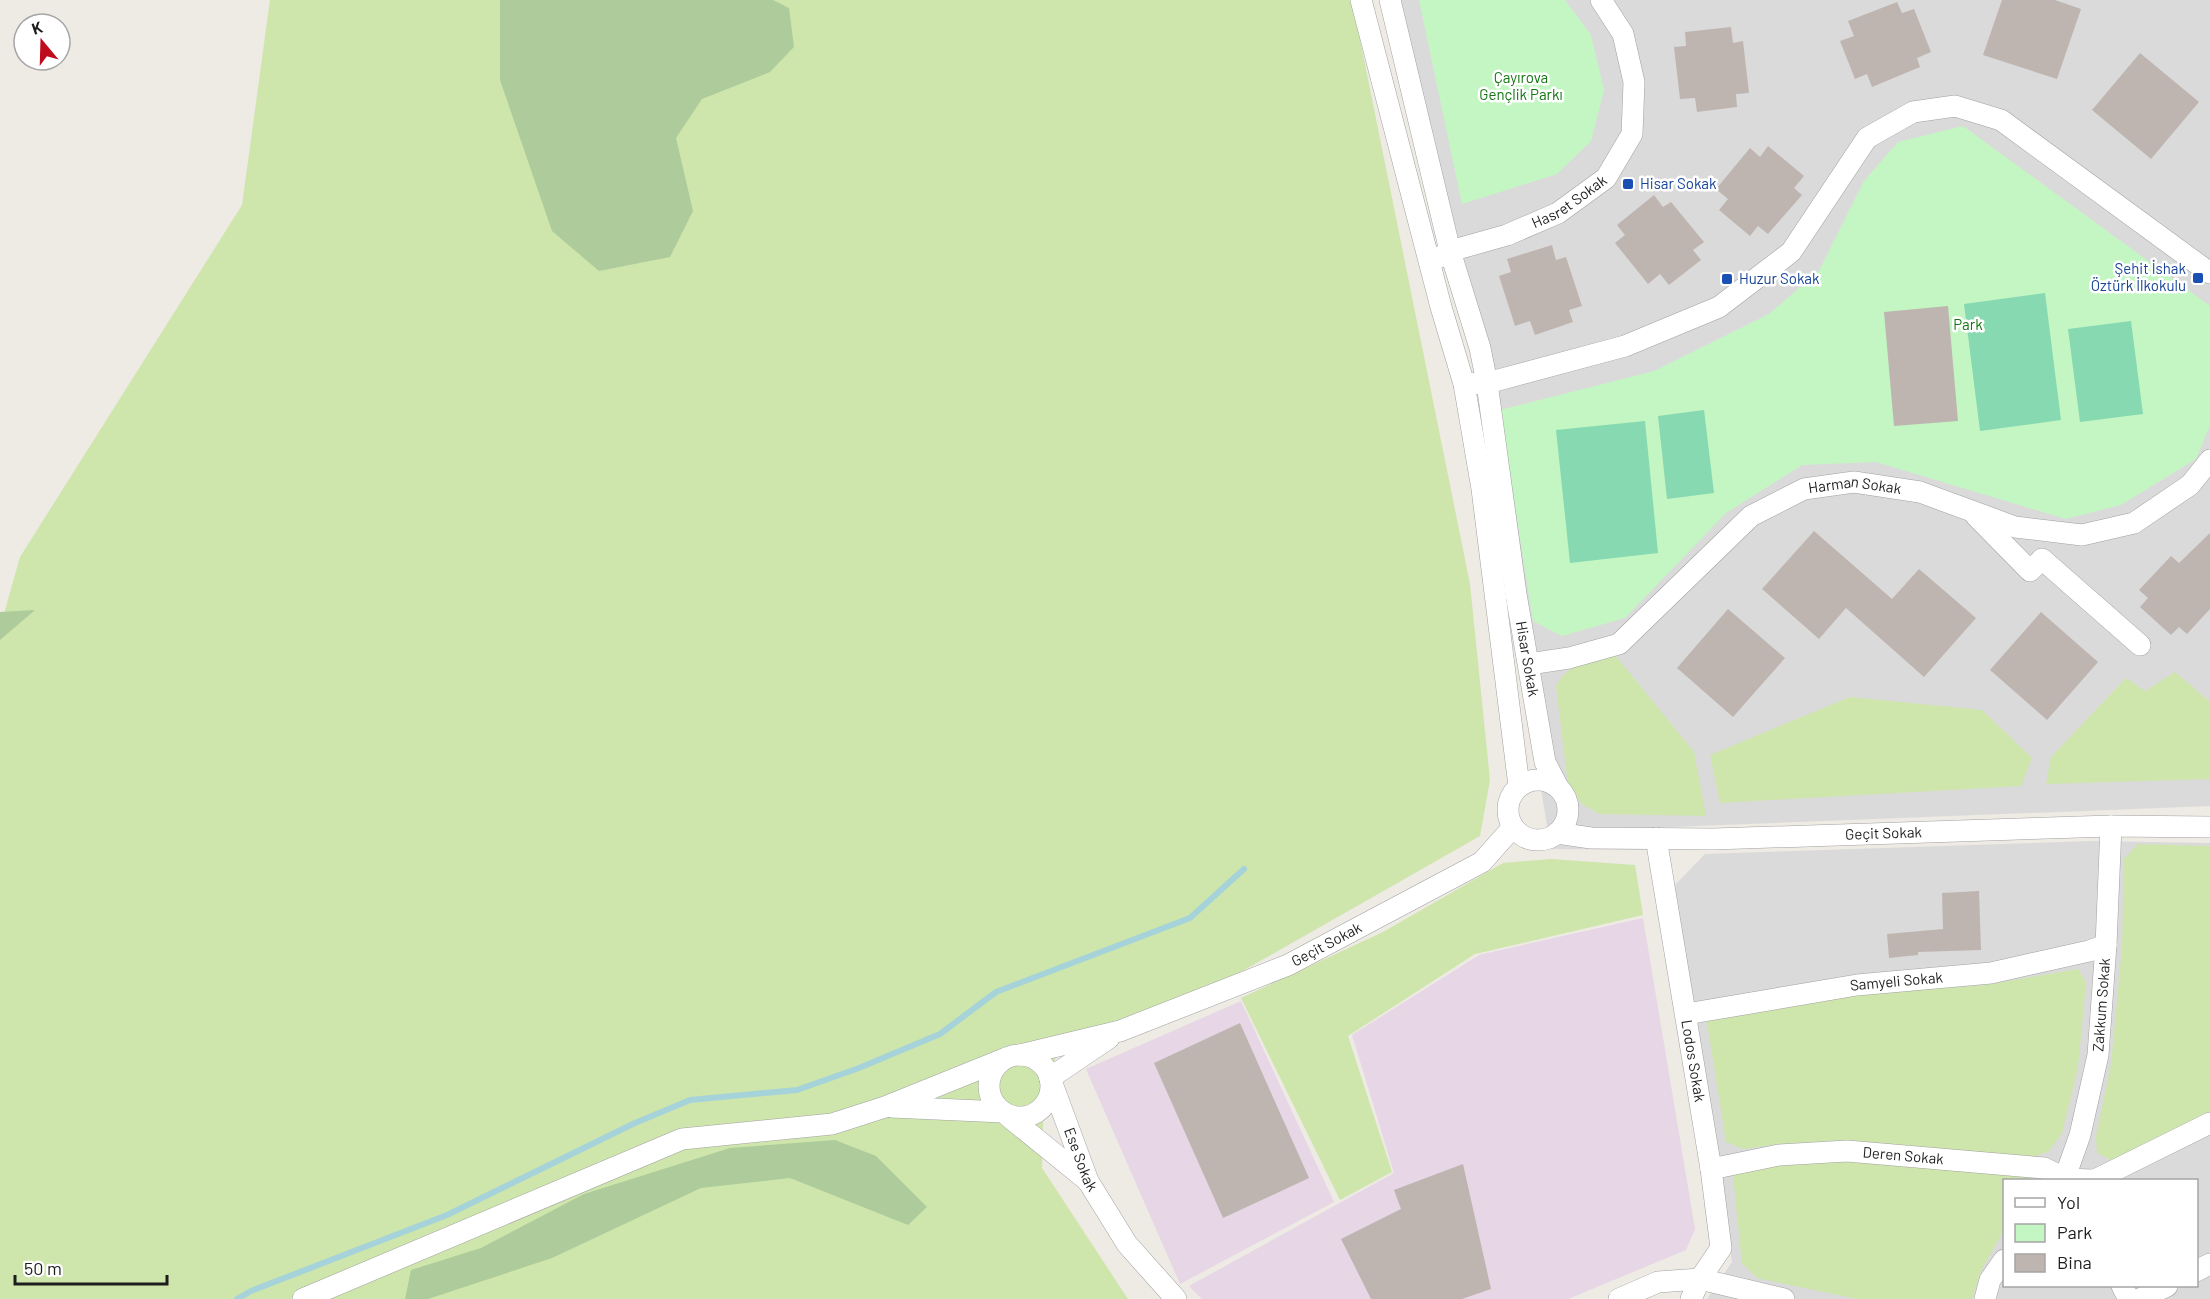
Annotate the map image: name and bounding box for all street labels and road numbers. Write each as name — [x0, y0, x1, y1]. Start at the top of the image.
street label: Hasret Sokak — [1529, 170, 1610, 231]
street label: Harman Sokak — [1807, 472, 1903, 497]
street label: Hisar Sokak — [1513, 619, 1544, 698]
street label: Geçit Sokak — [1845, 822, 1923, 843]
street label: Geçit Sokak — [1288, 917, 1365, 970]
street label: Zakkum Sokak — [2088, 957, 2113, 1052]
street label: Samyeli Sokak — [1848, 967, 1944, 994]
street label: Lodos Sokak — [1678, 1018, 1710, 1104]
street label: Ese Sokak — [1061, 1125, 1102, 1195]
street label: Deren Sokak — [1862, 1142, 1945, 1167]

